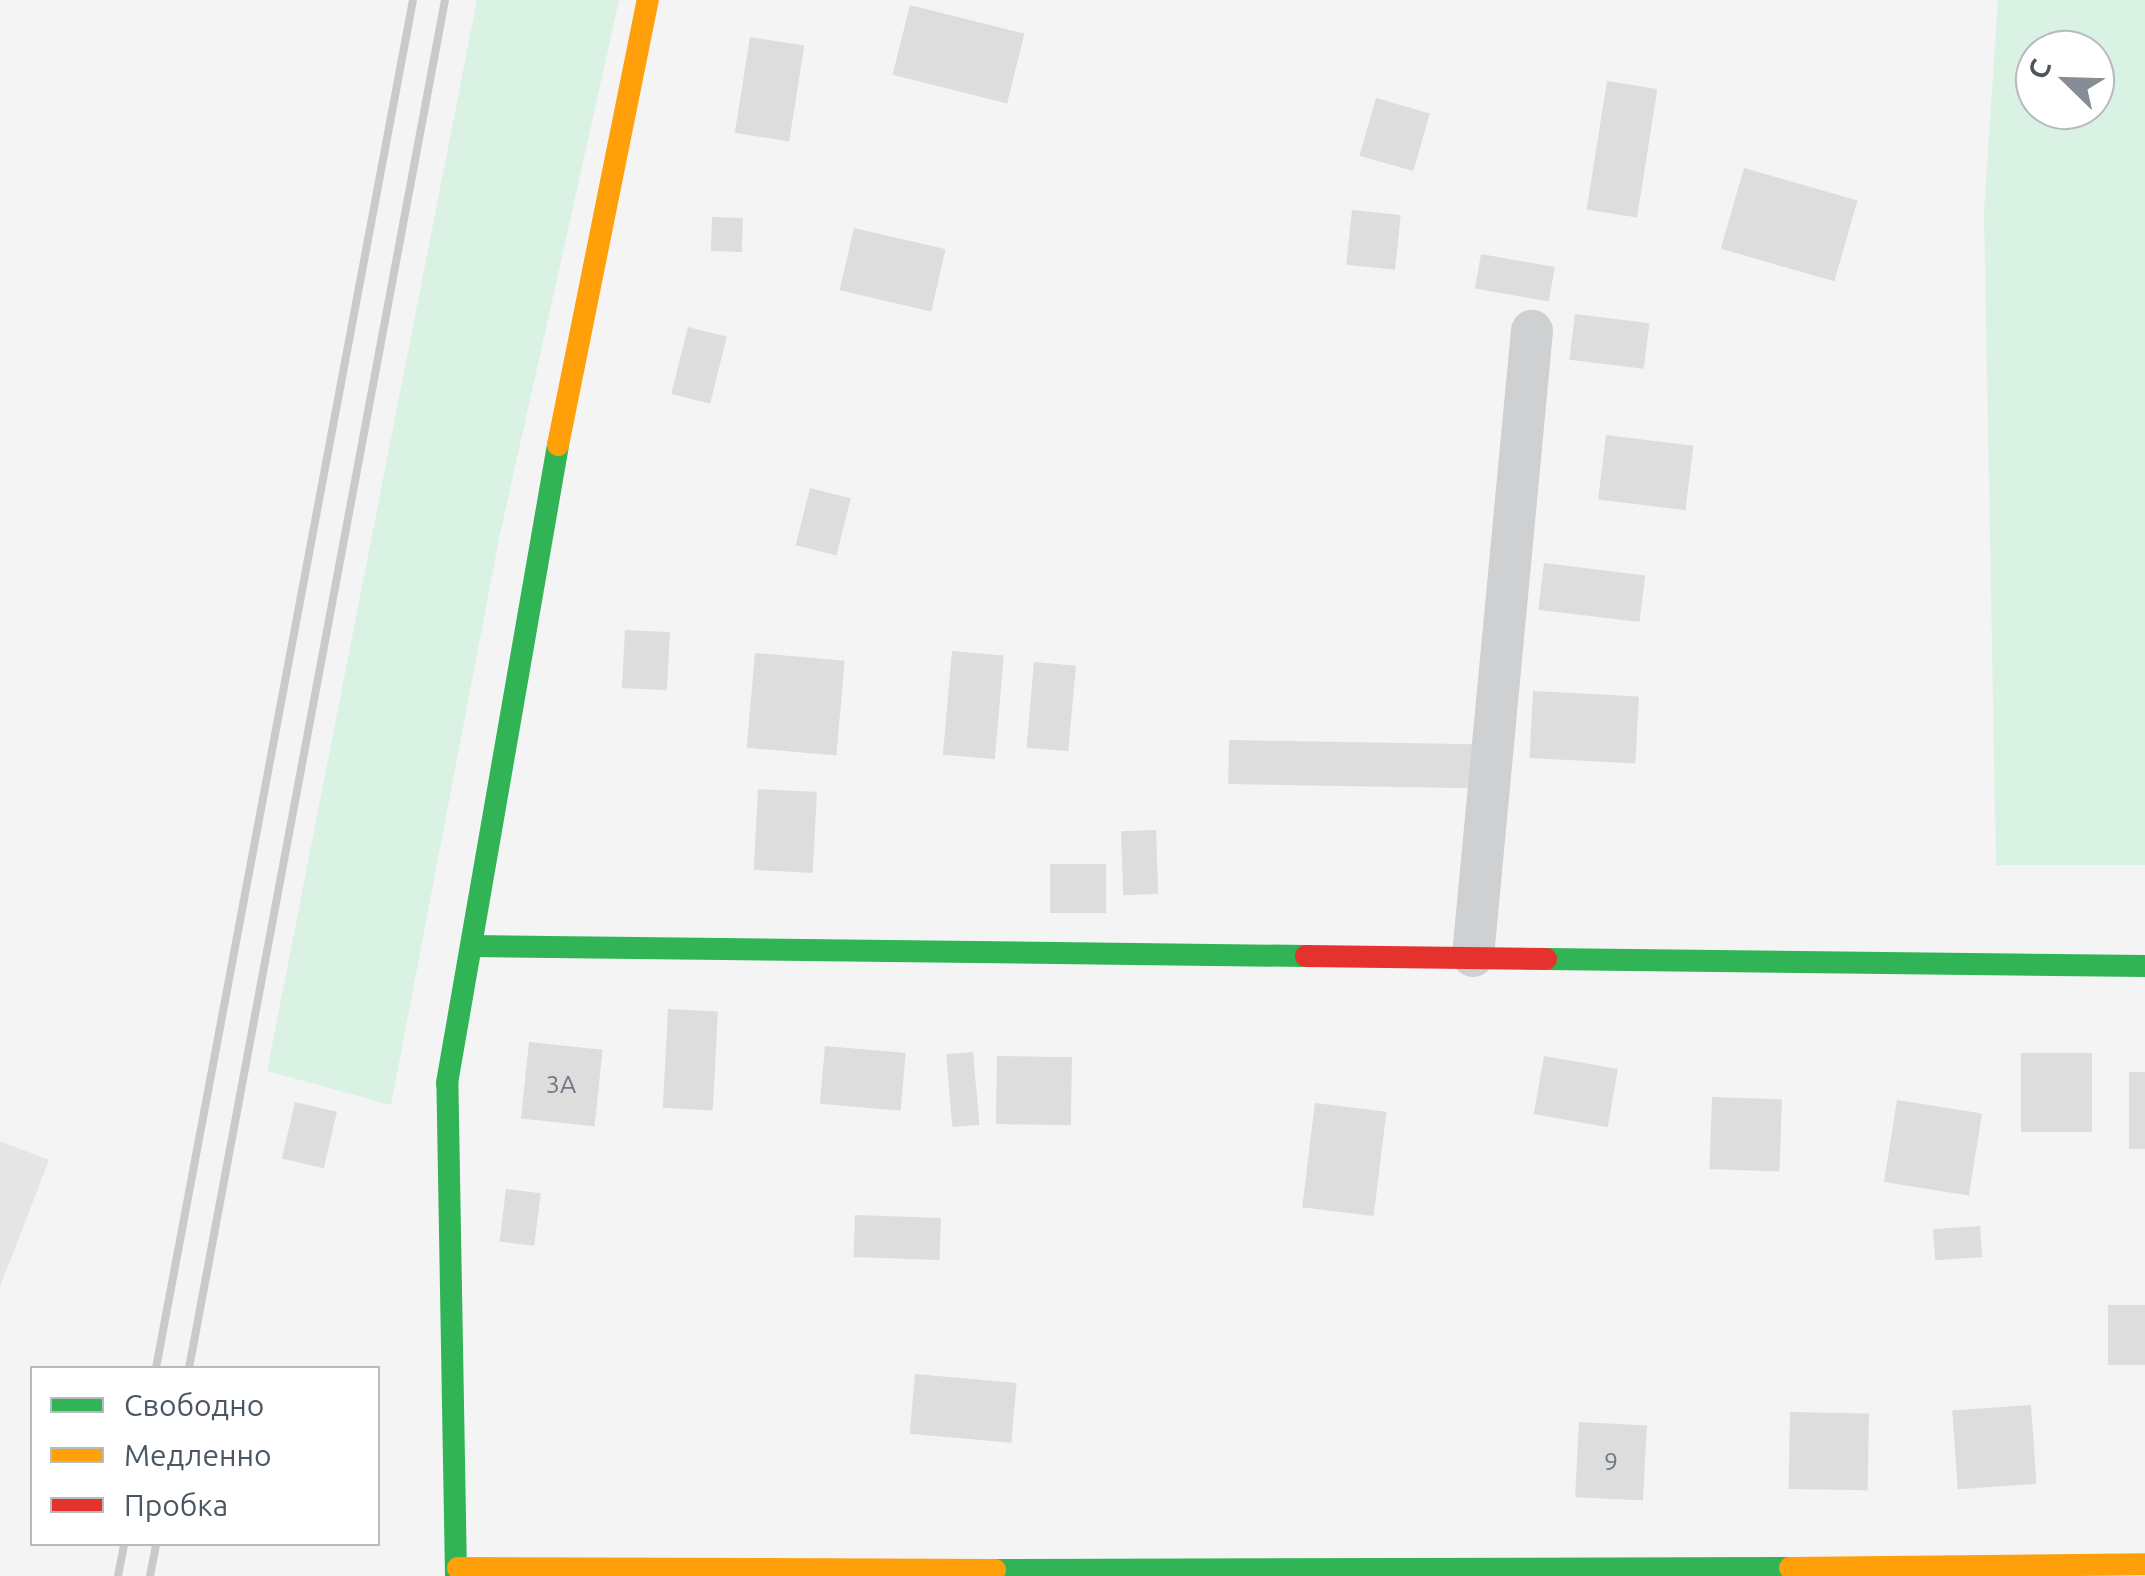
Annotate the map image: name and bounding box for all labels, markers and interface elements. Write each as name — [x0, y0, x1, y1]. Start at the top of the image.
north arrow — [2015, 30, 2115, 130]
text: С — [2021, 55, 2057, 83]
house number: 3А — [546, 1069, 576, 1099]
legend — [30, 1366, 380, 1546]
text: Свободно — [124, 1388, 264, 1422]
text: Медленно — [124, 1438, 272, 1472]
house number: 9 — [1604, 1446, 1618, 1476]
text: Пробка — [124, 1488, 228, 1522]

